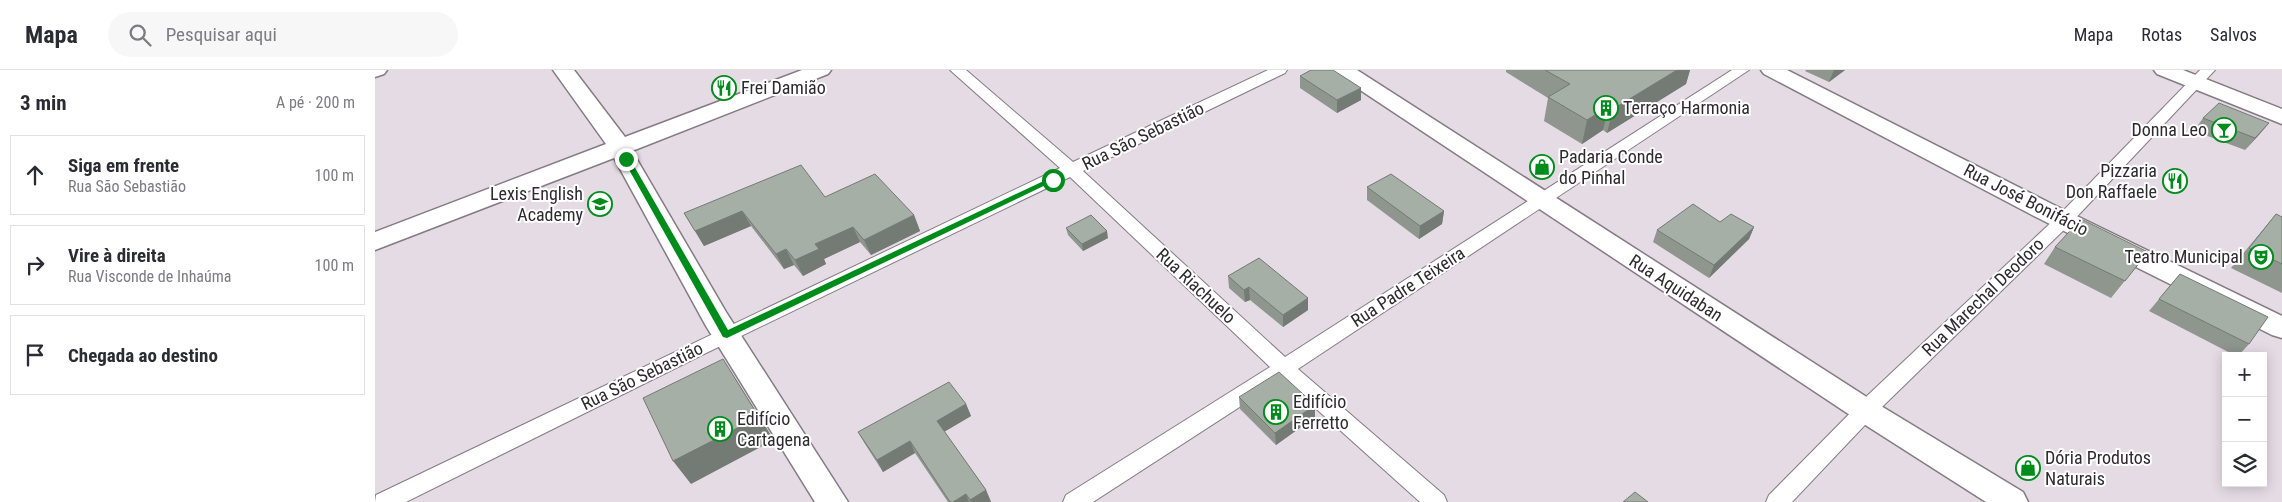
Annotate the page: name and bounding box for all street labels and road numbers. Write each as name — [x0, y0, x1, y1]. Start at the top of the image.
street label: Rua São Sebastião — [1079, 97, 1207, 174]
street label: Rua José Bonifácio — [1960, 159, 2092, 240]
street label: Rua Marechal Deodoro — [1917, 233, 2048, 360]
street label: Rua Padre Teixeira — [1347, 242, 1468, 331]
street label: Rua Riachuelo — [1152, 244, 1240, 328]
street label: Rua Aquidaban — [1626, 250, 1727, 326]
street label: Rua São Sebastião — [578, 337, 706, 414]

